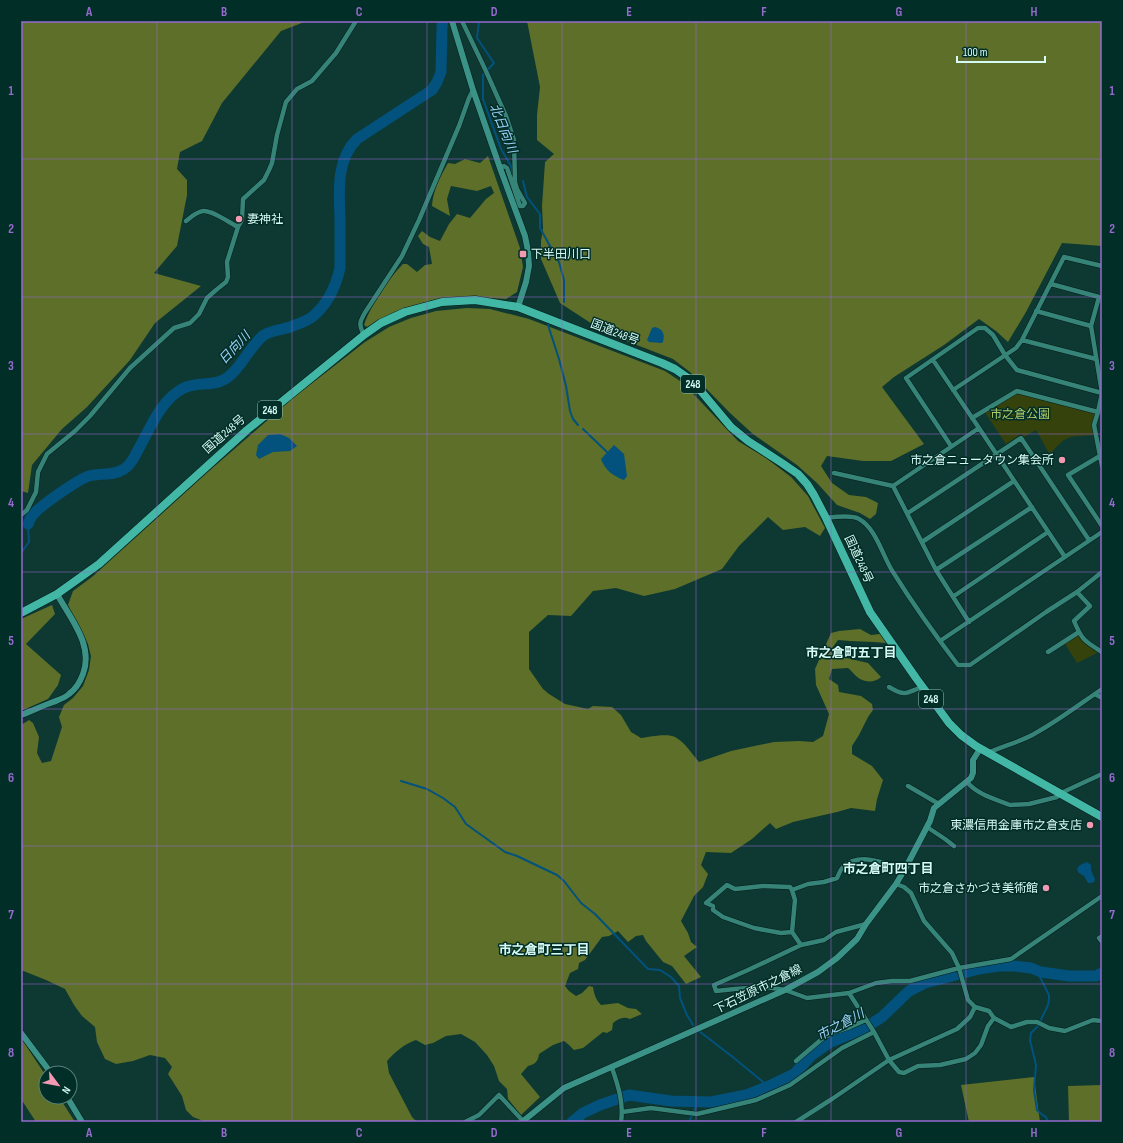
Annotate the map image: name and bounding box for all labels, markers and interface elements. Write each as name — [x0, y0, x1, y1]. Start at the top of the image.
text: A — [85, 4, 93, 20]
text: B — [221, 4, 227, 20]
text: C — [356, 4, 363, 20]
text: D — [491, 4, 498, 20]
text: E — [626, 4, 632, 20]
text: F — [761, 4, 767, 20]
text: G — [896, 4, 903, 20]
text: H — [1031, 4, 1038, 20]
scale bar — [957, 38, 1045, 64]
text: 100 m — [963, 45, 988, 60]
text: 1 — [8, 83, 14, 99]
text: 1 — [1109, 83, 1115, 99]
water label: 北日向川 — [486, 101, 521, 157]
place label: 妻神社 — [247, 212, 283, 227]
marker: 妻神社 — [234, 214, 244, 224]
text: 2 — [8, 221, 14, 237]
text: 2 — [1109, 221, 1115, 237]
place label: 下半田川口 — [531, 247, 591, 262]
marker: 下半田川口 — [518, 249, 528, 259]
street label: 国道248号 — [588, 316, 641, 349]
water label: 日向川 — [216, 327, 255, 367]
text: 3 — [8, 358, 14, 374]
text: 3 — [1109, 358, 1115, 374]
road number: 248 — [681, 375, 705, 393]
road number: 248 — [258, 401, 282, 419]
park label: 市之倉公園 — [990, 407, 1050, 422]
street label: 国道248号 — [200, 412, 249, 457]
place label: 市之倉ニュータウン集会所 — [910, 453, 1054, 468]
marker: 市之倉ニュータウン集会所 — [1057, 455, 1067, 465]
text: 4 — [8, 495, 14, 511]
text: 4 — [1109, 495, 1115, 511]
street label: 国道248号 — [841, 533, 876, 586]
text: 5 — [8, 633, 14, 649]
text: 5 — [1109, 633, 1115, 649]
district label: 市之倉町五丁目 — [805, 645, 897, 661]
road number: 248 — [919, 690, 943, 708]
text: 6 — [8, 770, 14, 786]
text: 6 — [1109, 770, 1115, 786]
place label: 東濃信用金庫市之倉支店 — [950, 818, 1082, 833]
marker: 東濃信用金庫市之倉支店 — [1085, 820, 1095, 830]
district label: 市之倉町四丁目 — [842, 861, 934, 877]
place label: 市之倉さかづき美術館 — [918, 881, 1038, 896]
marker: 市之倉さかづき美術館 — [1041, 883, 1051, 893]
text: 7 — [8, 907, 14, 923]
text: 7 — [1109, 907, 1115, 923]
district label: 市之倉町三丁目 — [498, 942, 590, 958]
street label: 下石笠原市之倉線 — [712, 962, 805, 1017]
water label: 市之倉川 — [814, 1005, 869, 1044]
text: 8 — [8, 1045, 14, 1061]
text: 8 — [1109, 1045, 1115, 1061]
north arrow — [38, 1065, 78, 1105]
text: N — [59, 1084, 73, 1096]
text: A — [85, 1125, 93, 1141]
text: B — [221, 1125, 227, 1141]
text: C — [356, 1125, 363, 1141]
text: D — [491, 1125, 498, 1141]
text: E — [626, 1125, 632, 1141]
text: F — [761, 1125, 767, 1141]
text: G — [896, 1125, 903, 1141]
text: H — [1031, 1125, 1038, 1141]

